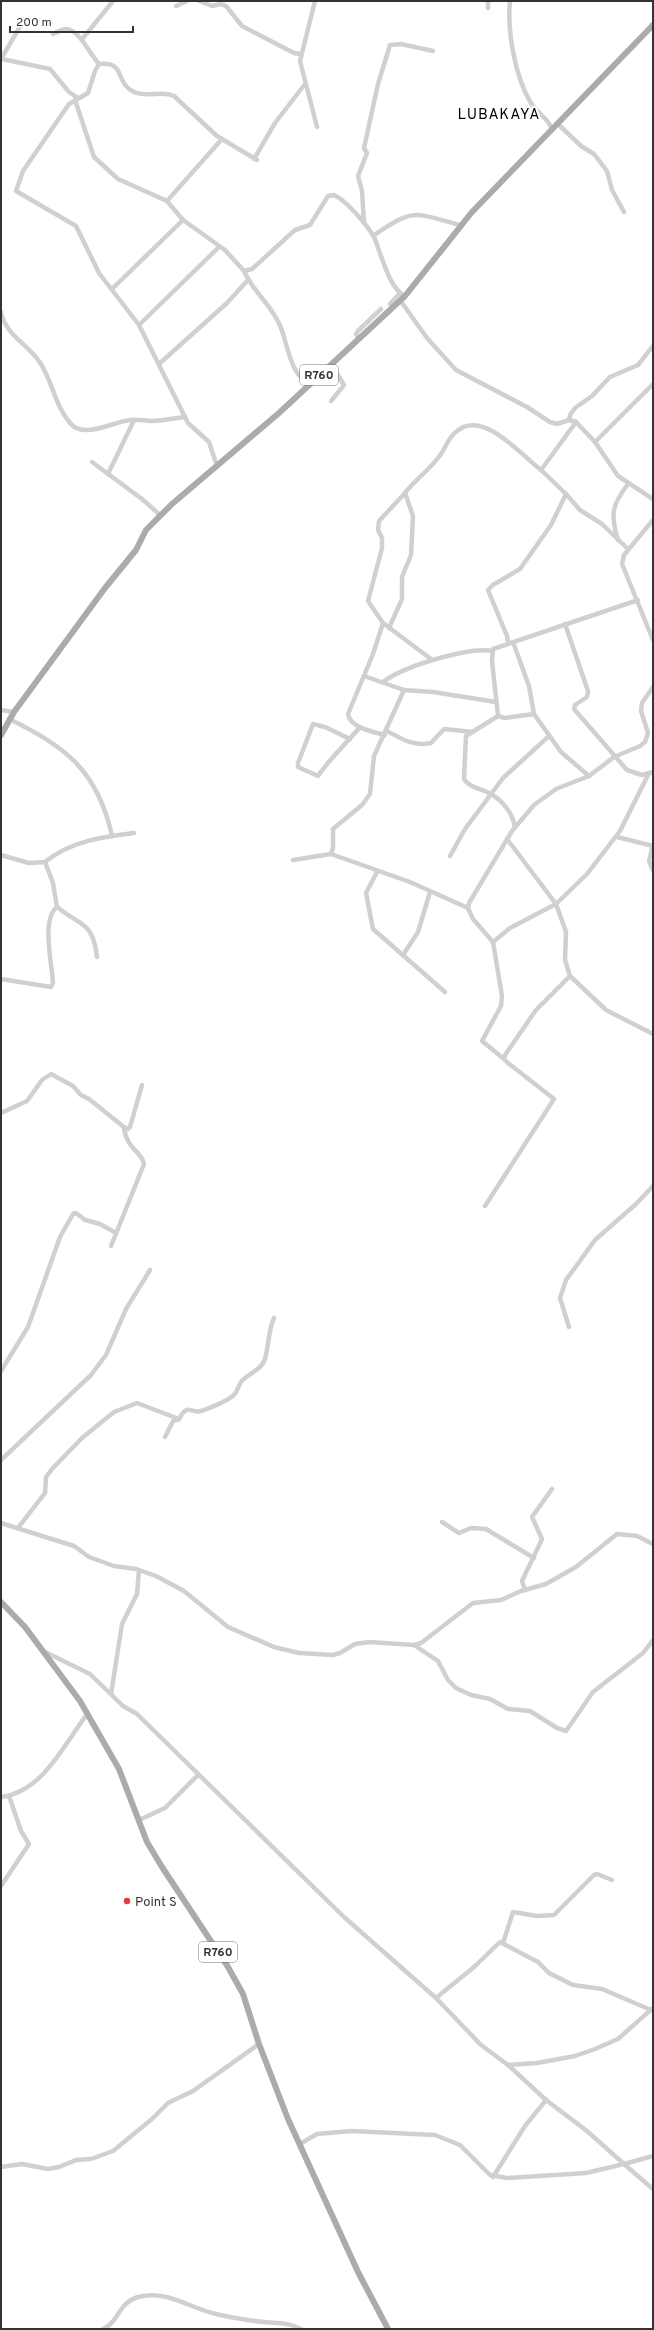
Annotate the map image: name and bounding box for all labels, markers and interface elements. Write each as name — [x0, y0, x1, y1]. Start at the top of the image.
scale bar — [10, 8, 133, 34]
text: 200 m — [16, 15, 52, 31]
district label: LUBAKAYA — [458, 106, 540, 125]
road number: R760 — [300, 365, 338, 385]
place label: Point S — [135, 1895, 177, 1911]
marker: Point S — [122, 1896, 132, 1906]
road number: R760 — [199, 1942, 237, 1962]

